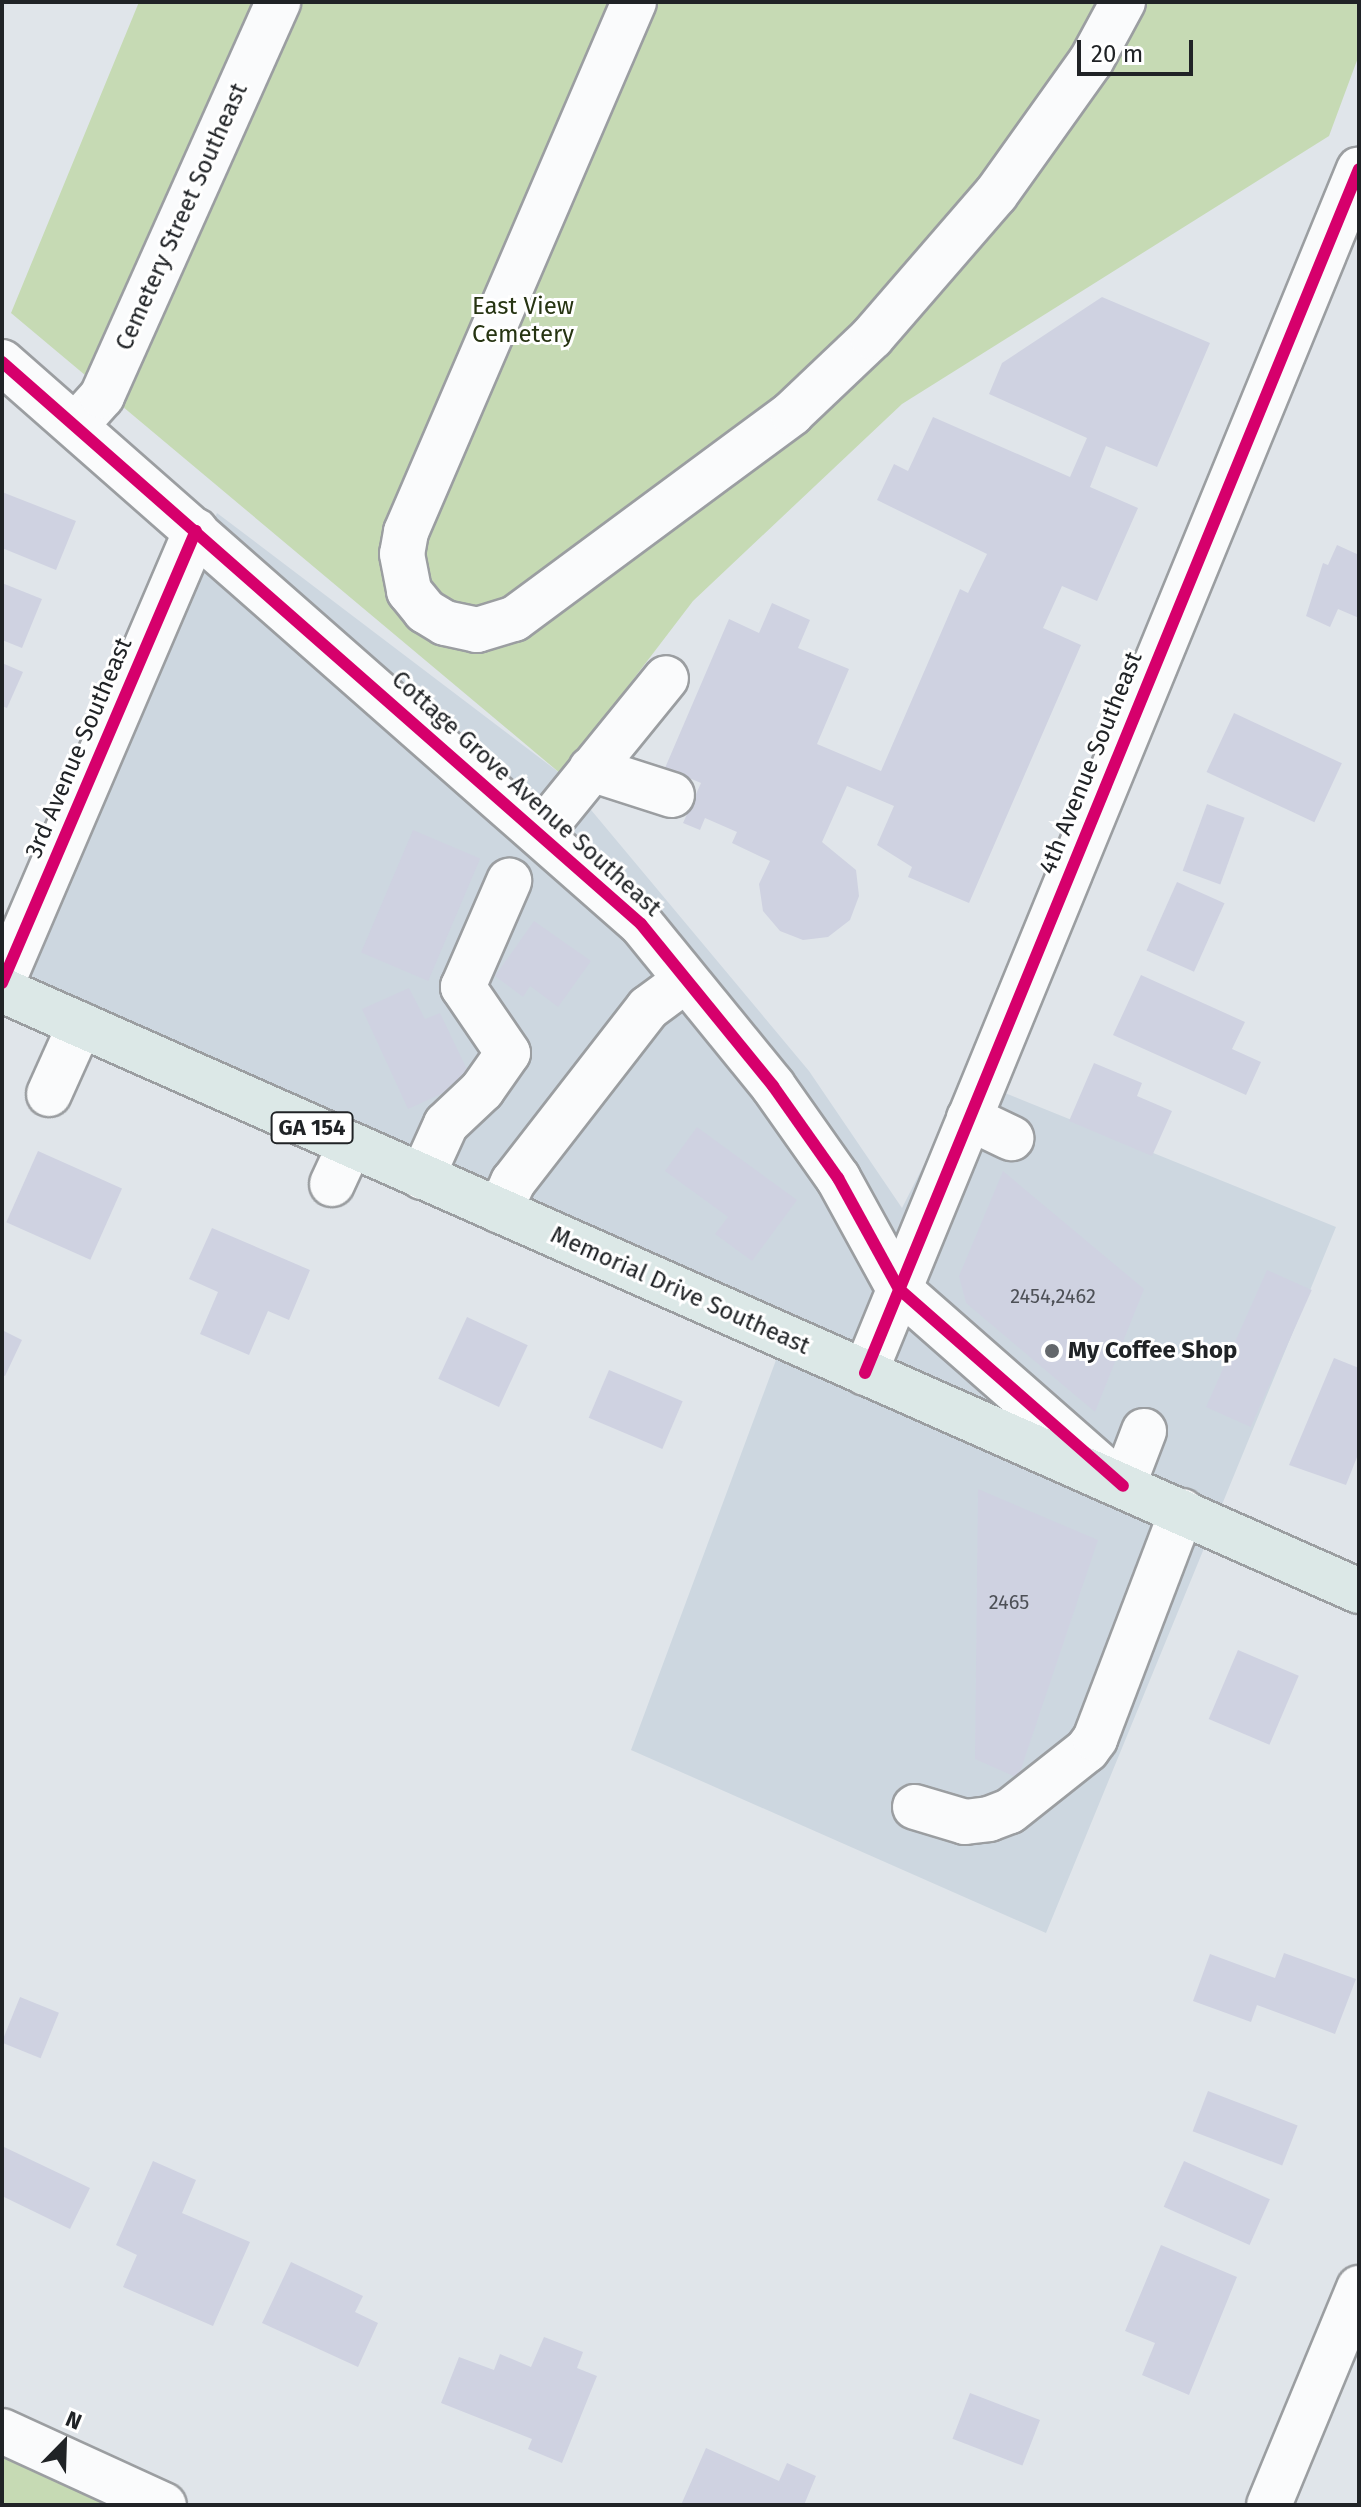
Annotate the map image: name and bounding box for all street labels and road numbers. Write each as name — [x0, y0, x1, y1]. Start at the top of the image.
street label: Cemetery Street Southeast — [110, 79, 254, 355]
street label: 3rd Avenue Southeast — [20, 633, 138, 863]
street label: 4th Avenue Southeast — [1033, 648, 1149, 878]
street label: Cottage Grove Avenue Southeast — [385, 665, 667, 923]
road number: GA 154 — [270, 1110, 354, 1146]
street label: Memorial Drive Southeast — [546, 1221, 814, 1361]

